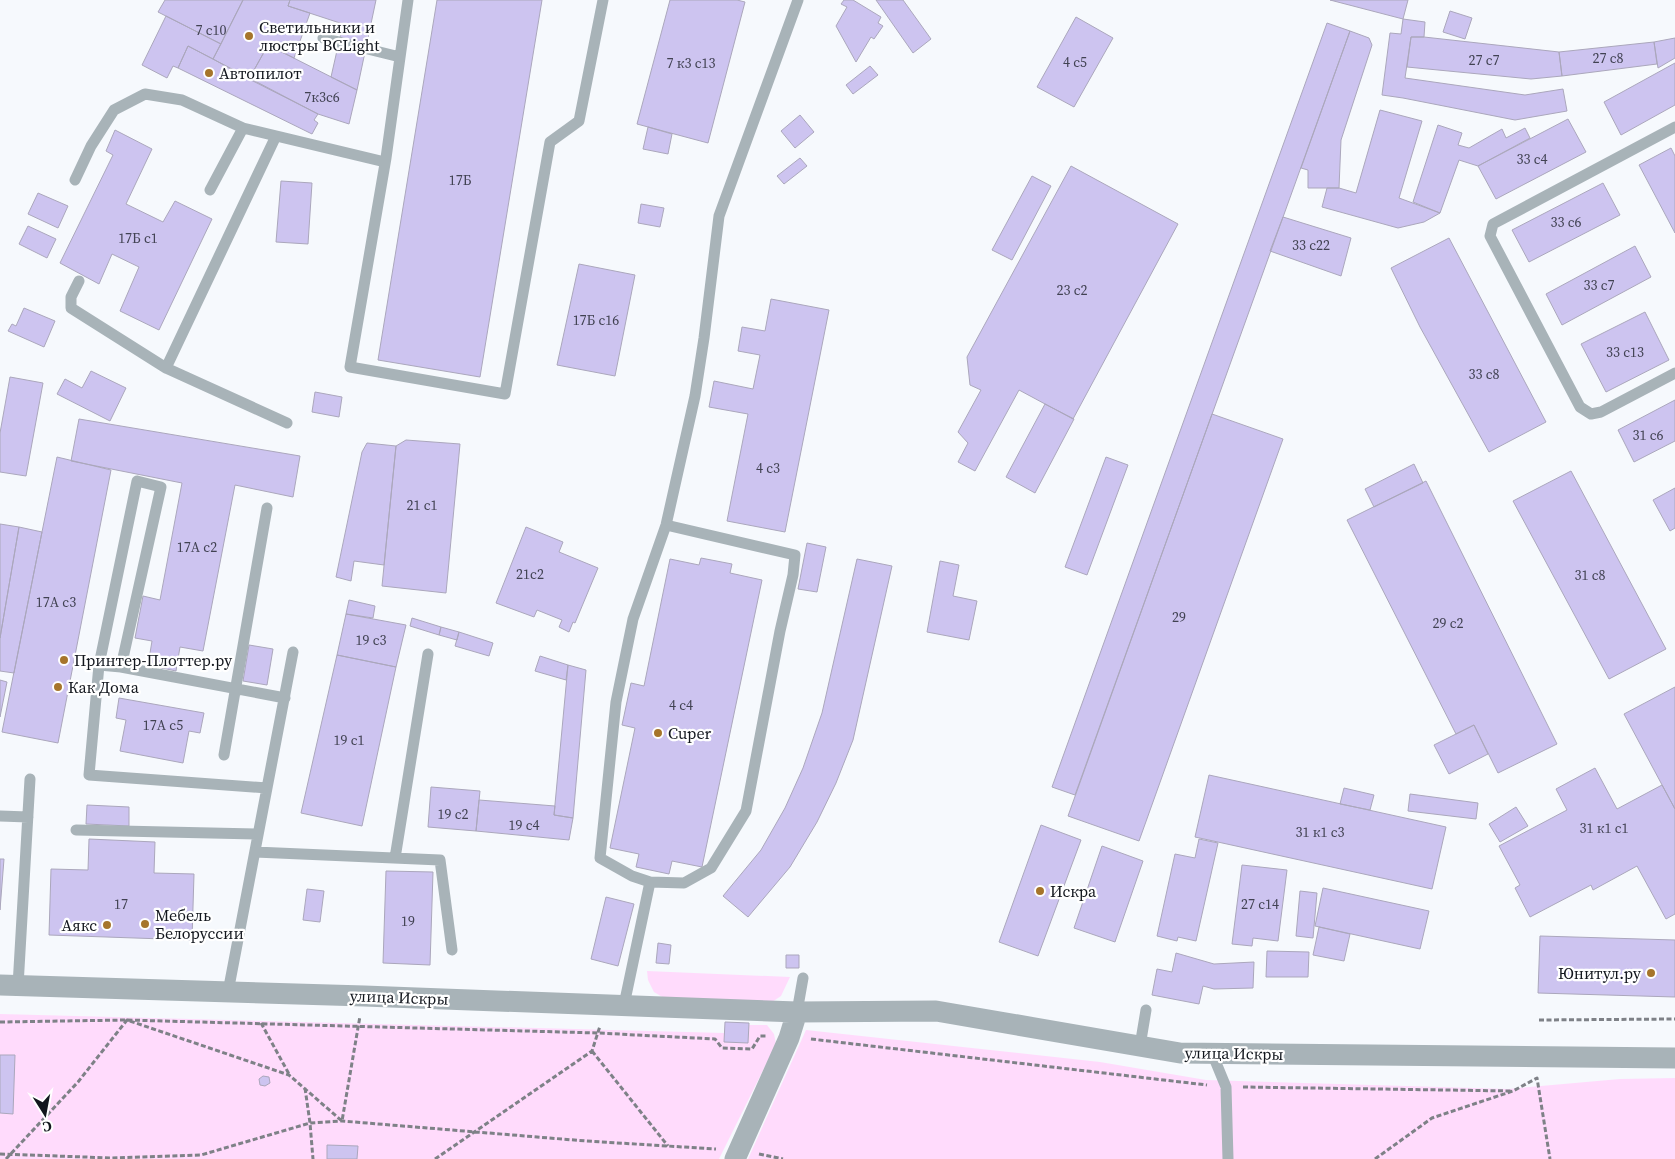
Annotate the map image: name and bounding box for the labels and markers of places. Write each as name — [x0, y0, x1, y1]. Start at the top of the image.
place label: Светильники и люстры BCLight — [259, 16, 380, 56]
marker: Светильники и люстры BCLight — [243, 30, 255, 42]
place label: Автопилот — [219, 62, 302, 84]
marker: Автопилот — [203, 67, 215, 79]
place label: Принтер-Плоттер.ру — [74, 649, 233, 671]
marker: Принтер-Плоттер.ру — [58, 654, 70, 666]
place label: Как Дома — [68, 676, 140, 698]
marker: Как Дома — [52, 681, 64, 693]
place label: Cuper — [668, 722, 712, 744]
marker: Cuper — [652, 727, 664, 739]
place label: Искра — [1050, 880, 1097, 902]
marker: Искра — [1034, 885, 1046, 897]
place label: Мебель Белоруссии — [155, 904, 244, 944]
place label: Аякс — [62, 914, 97, 936]
marker: Мебель Белоруссии — [139, 918, 151, 930]
marker: Аякс — [101, 919, 113, 931]
place label: Юнитул.ру — [1558, 962, 1642, 984]
marker: Юнитул.ру — [1645, 967, 1657, 979]

